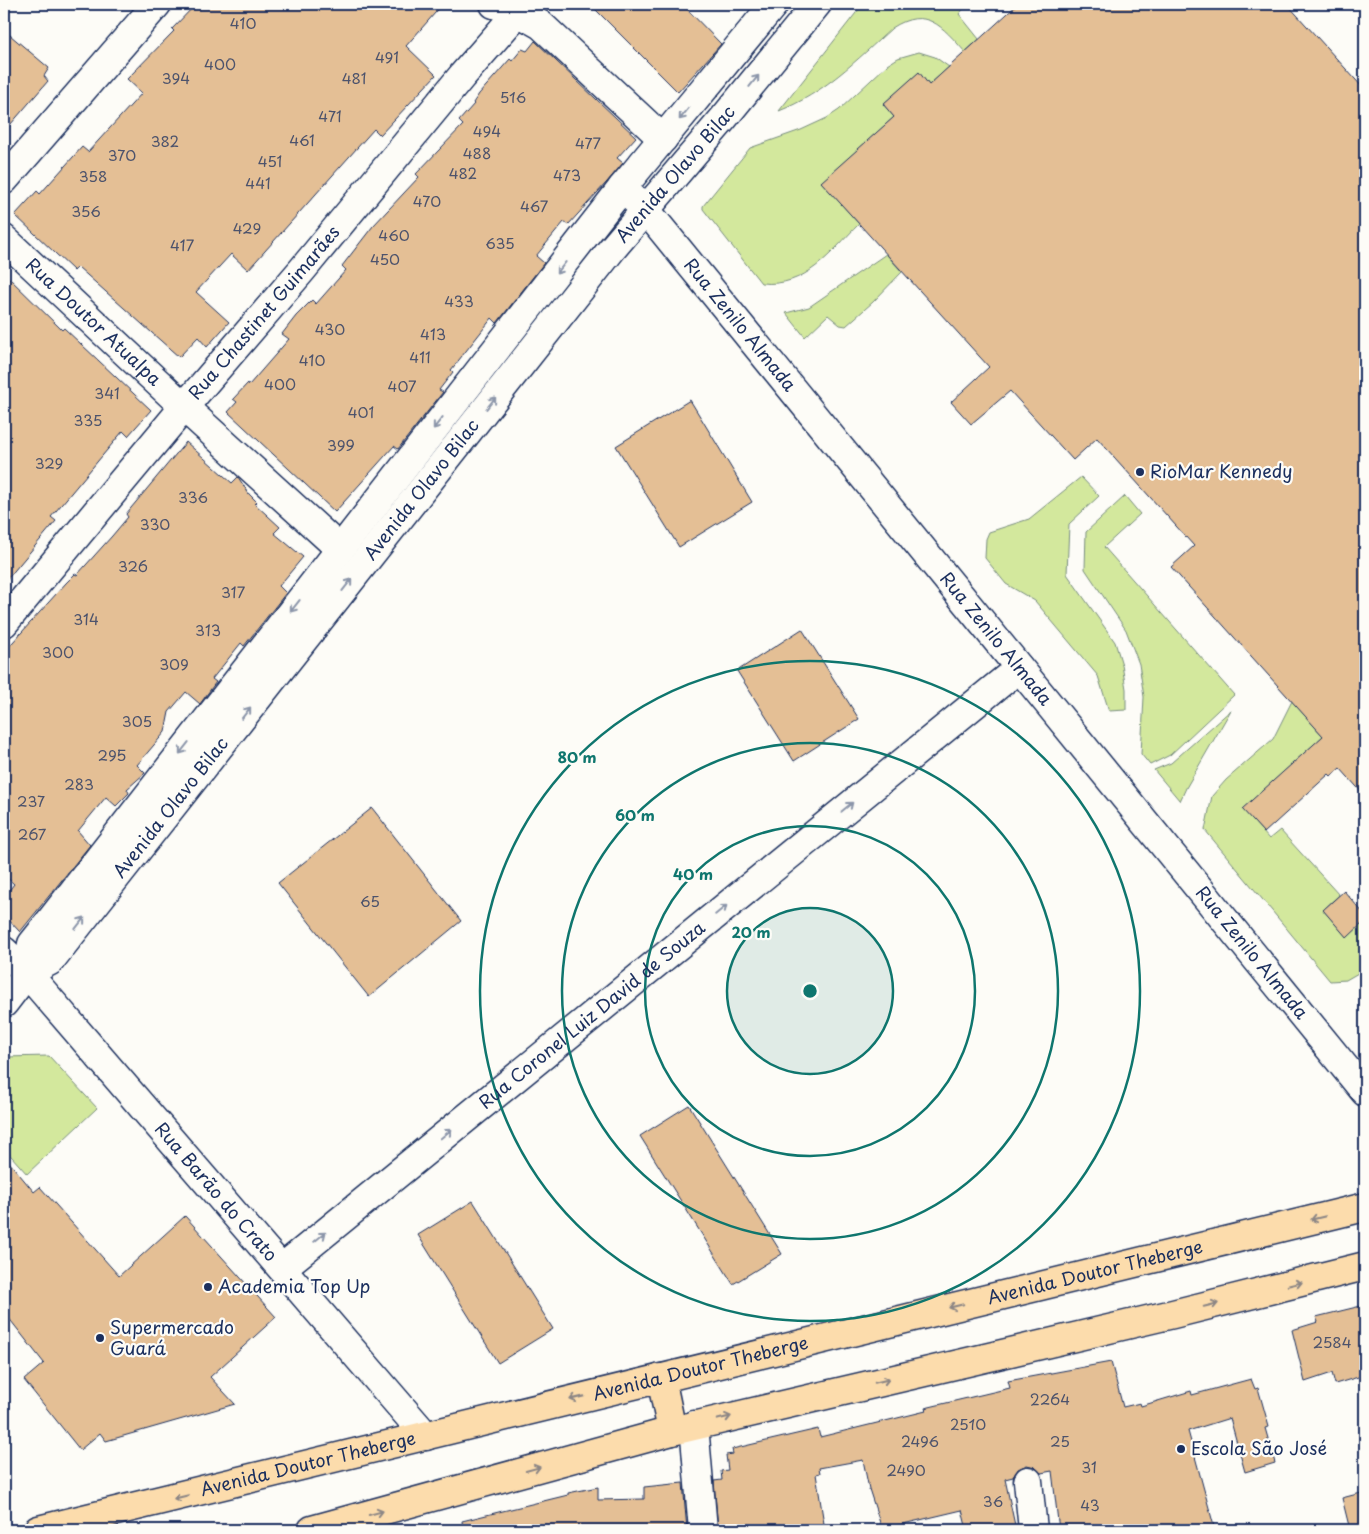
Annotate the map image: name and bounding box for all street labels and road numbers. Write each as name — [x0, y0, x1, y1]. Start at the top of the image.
street label: Avenida Olavo Bilac — [608, 99, 741, 248]
street label: Rua Chastinet Guimarães — [181, 219, 345, 405]
street label: Rua Doutor Atualpa — [20, 251, 168, 391]
street label: Rua Zenilo Almada — [678, 252, 804, 397]
street label: Avenida Olavo Bilac — [357, 413, 485, 565]
street label: Rua Zenilo Almada — [934, 566, 1060, 711]
street label: Avenida Olavo Bilac — [106, 731, 234, 883]
street label: Rua Zenilo Almada — [1190, 879, 1316, 1025]
street label: Rua Coronel Luiz David de Souza — [472, 913, 711, 1115]
street label: Rua Barão do Crato — [149, 1115, 285, 1267]
street label: Avenida Doutor Theberge — [984, 1232, 1205, 1310]
street label: Avenida Doutor Theberge — [590, 1328, 811, 1406]
street label: Avenida Doutor Theberge — [197, 1424, 418, 1502]

